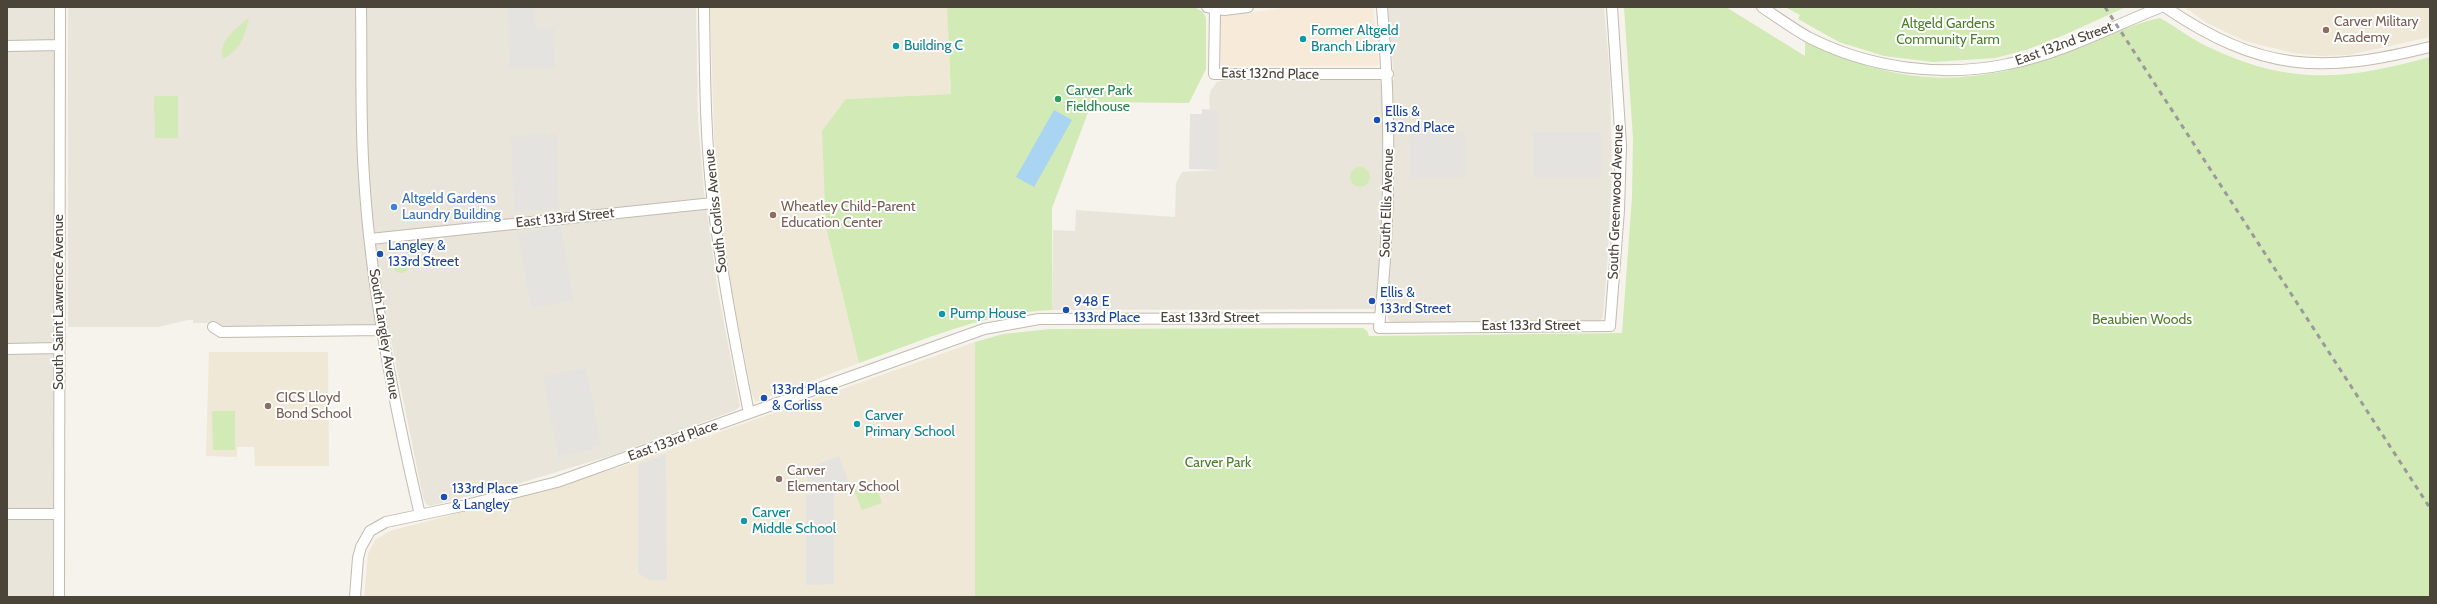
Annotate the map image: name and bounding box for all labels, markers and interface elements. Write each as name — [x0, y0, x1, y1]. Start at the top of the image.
place label: Carver Military Academy — [2334, 14, 2419, 46]
park label: Altgeld Gardens Community Farm — [1896, 16, 2000, 48]
street label: East 132nd Street — [2013, 19, 2115, 69]
place label: Former Altgeld Branch Library — [1311, 23, 1398, 56]
marker: Carver Military Academy — [2321, 25, 2331, 35]
marker: Former Altgeld Branch Library — [1298, 34, 1308, 44]
place label: Building C — [904, 38, 963, 54]
marker: Building C — [891, 41, 901, 51]
street label: East 132nd Place — [1221, 65, 1319, 83]
place label: Carver Park Fieldhouse — [1066, 83, 1132, 116]
marker: Carver Park Fieldhouse — [1053, 94, 1063, 104]
place label: Ellis & 132nd Place — [1385, 104, 1455, 136]
marker: Ellis & 132nd Place — [1372, 115, 1382, 125]
street label: South Greenwood Avenue — [1605, 124, 1627, 280]
street label: South Corliss Avenue — [701, 148, 731, 274]
street label: South Ellis Avenue — [1377, 148, 1397, 258]
place label: Altgeld Gardens Laundry Building — [402, 191, 501, 224]
place label: Wheatley Child-Parent Education Center — [781, 199, 915, 232]
marker: Altgeld Gardens Laundry Building — [389, 202, 399, 212]
street label: East 133rd Street — [515, 204, 615, 232]
marker: Wheatley Child-Parent Education Center — [768, 210, 778, 220]
street label: South Saint Lawrence Avenue — [51, 214, 67, 390]
place label: Langley & 133rd Street — [388, 238, 459, 270]
marker: Langley & 133rd Street — [375, 249, 385, 259]
street label: South Langley Avenue — [365, 267, 403, 401]
place label: Ellis & 133rd Street — [1380, 285, 1451, 318]
place label: 948 E 133rd Place — [1074, 294, 1140, 326]
marker: Ellis & 133rd Street — [1367, 296, 1377, 306]
marker: 948 E 133rd Place — [1061, 305, 1071, 315]
place label: Pump House — [950, 306, 1026, 322]
marker: Pump House — [937, 309, 947, 319]
street label: East 133rd Street — [1161, 310, 1259, 326]
park label: Beaubien Woods — [2092, 312, 2192, 328]
street label: East 133rd Street — [1482, 318, 1580, 334]
place label: 133rd Place & Corliss — [772, 382, 838, 414]
place label: CICS Lloyd Bond School — [276, 390, 352, 422]
marker: 133rd Place & Corliss — [759, 393, 769, 403]
marker: CICS Lloyd Bond School — [263, 401, 273, 411]
place label: Carver Primary School — [865, 408, 955, 440]
street label: East 133rd Place — [626, 417, 720, 465]
marker: Carver Primary School — [852, 419, 862, 429]
park label: Carver Park — [1185, 455, 1251, 471]
place label: Carver Elementary School — [787, 463, 899, 496]
marker: Carver Elementary School — [774, 474, 784, 484]
place label: 133rd Place & Langley — [452, 481, 518, 514]
marker: 133rd Place & Langley — [439, 492, 449, 502]
place label: Carver Middle School — [752, 505, 836, 538]
marker: Carver Middle School — [739, 516, 749, 526]

